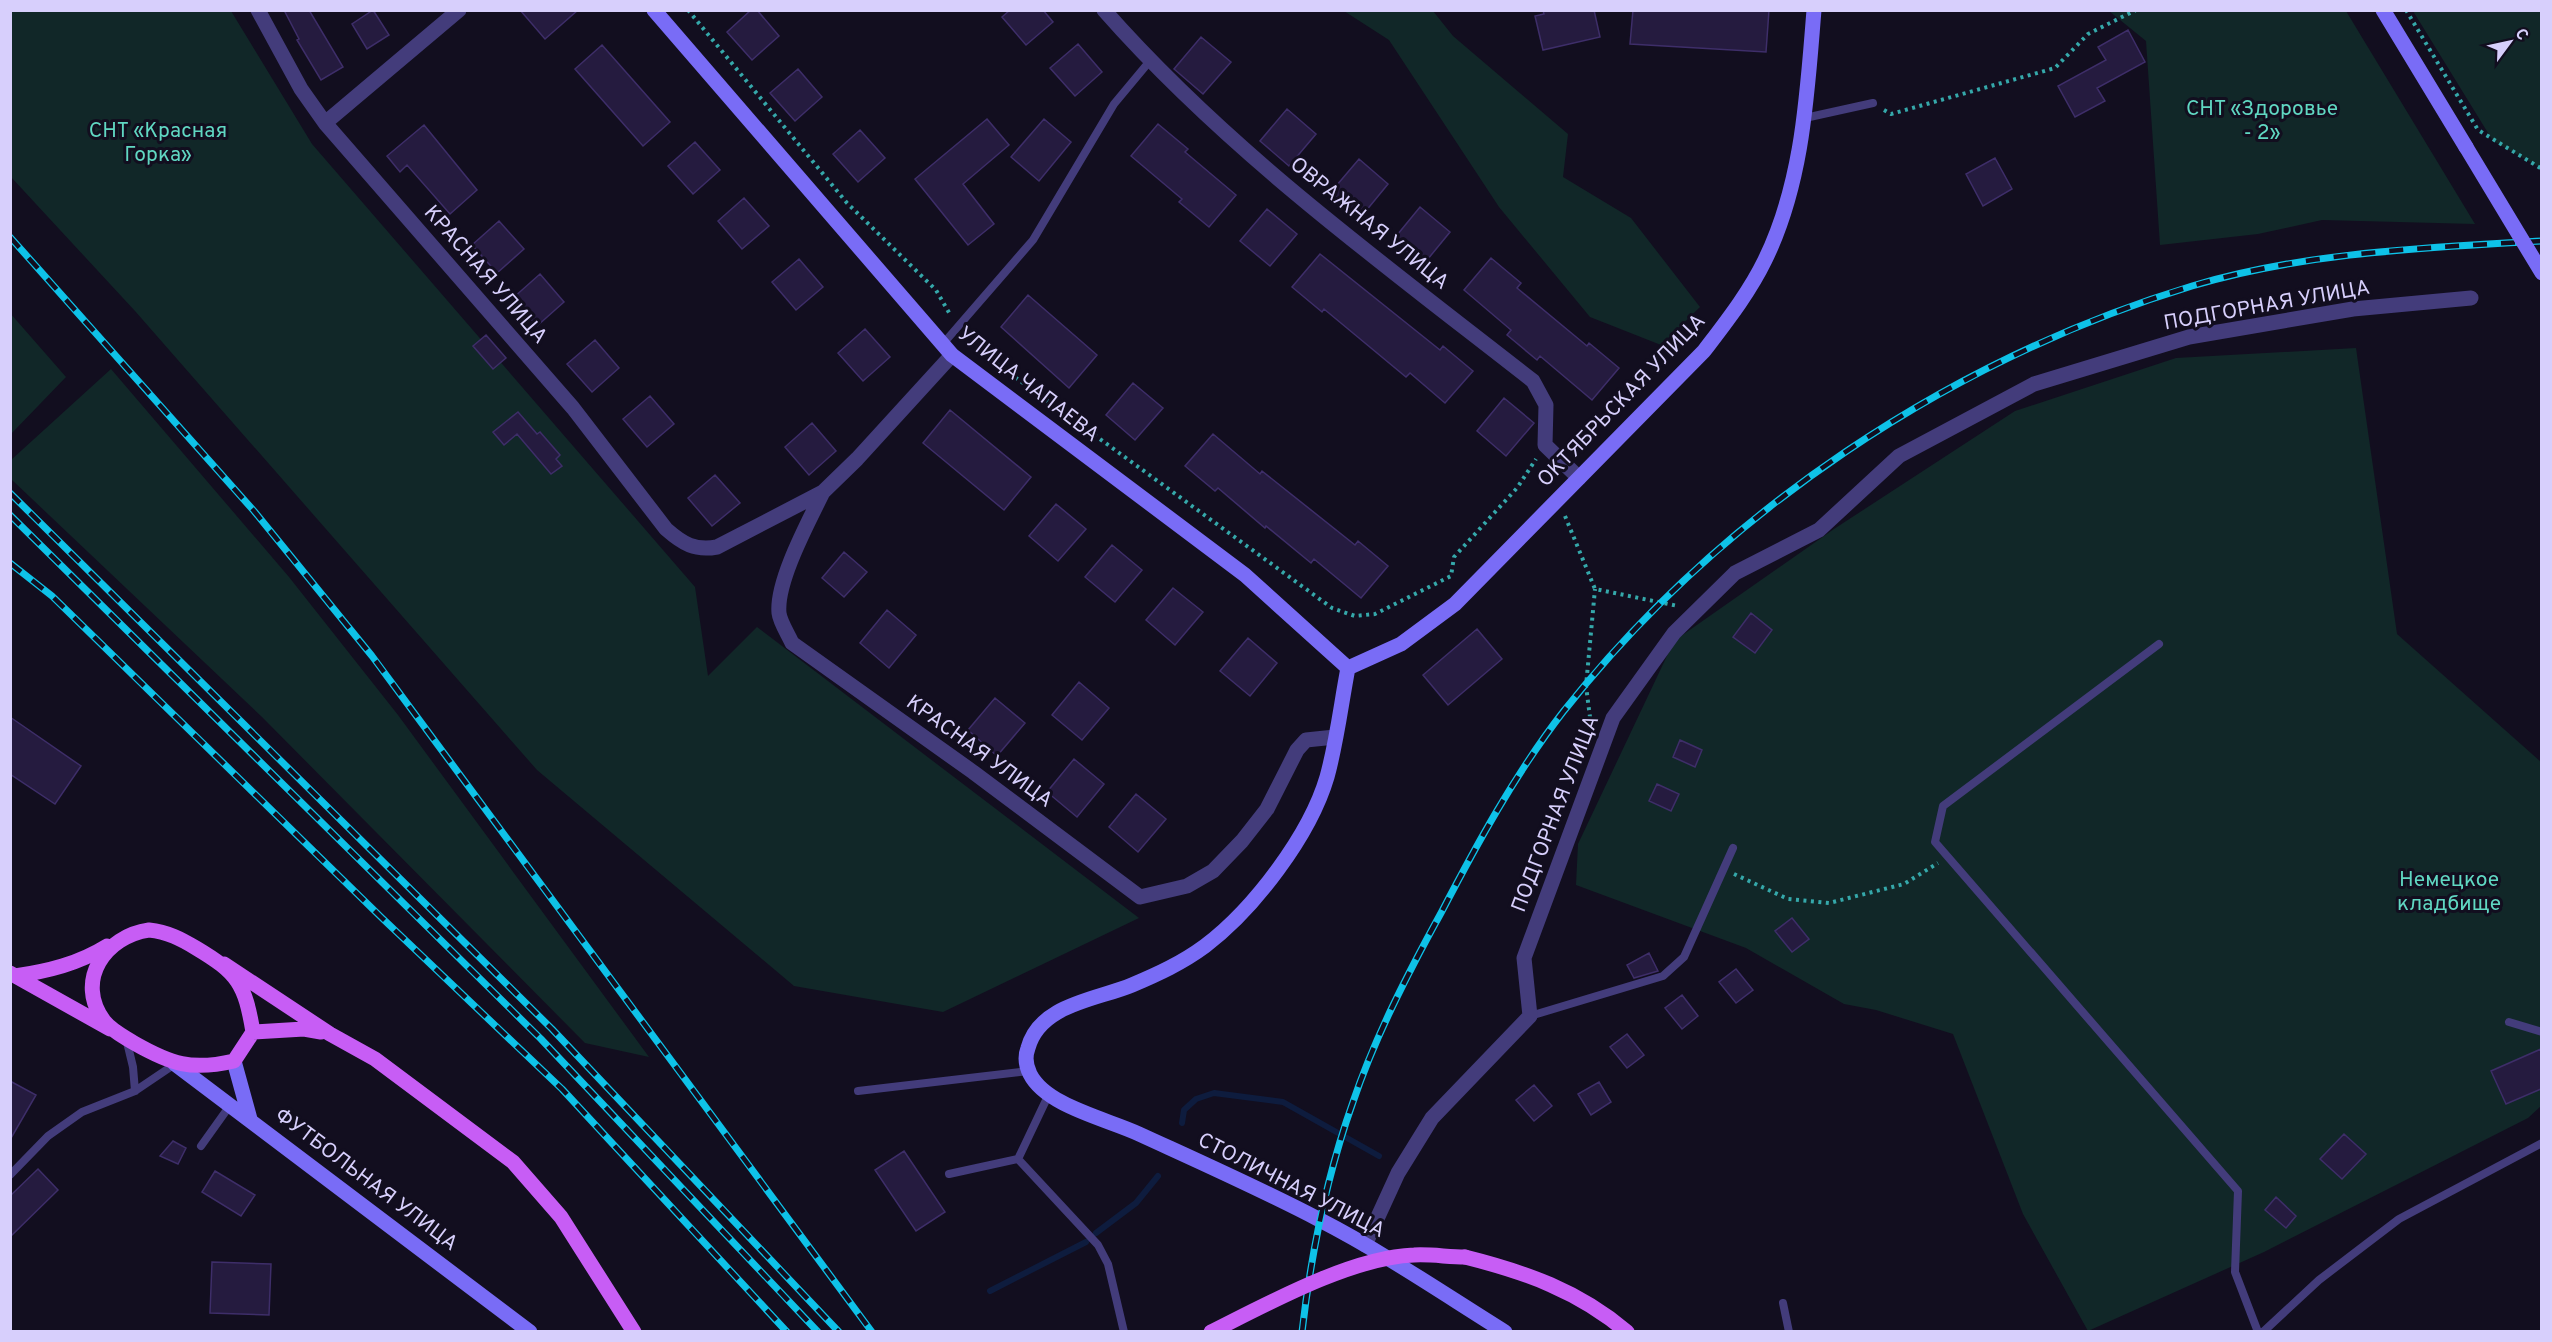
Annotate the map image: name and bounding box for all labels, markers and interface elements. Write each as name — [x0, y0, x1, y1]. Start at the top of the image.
north arrow — [2480, 12, 2540, 72]
text: С — [2510, 25, 2532, 45]
park label: СНТ «Здоровье - 2» — [2186, 96, 2338, 147]
park label: СНТ «Красная Горка» — [89, 118, 227, 169]
street label: ОВРАЖНАЯ УЛИЦА — [1284, 152, 1454, 296]
street label: КРАСНАЯ УЛИЦА — [417, 200, 553, 350]
street label: ПОДГОРНАЯ УЛИЦА — [2162, 275, 2372, 337]
street label: ОКТЯБРЬСКАЯ УЛИЦА — [1532, 309, 1712, 493]
street label: УЛИЦА ЧАПАЕВА — [952, 321, 1104, 449]
street label: КРАСНАЯ УЛИЦА — [900, 690, 1058, 814]
street label: ПОДГОРНАЯ УЛИЦА — [1506, 712, 1606, 916]
park label: Немецкое кладбище — [2397, 867, 2501, 918]
street label: ФУТБОЛЬНАЯ УЛИЦА — [269, 1102, 463, 1258]
street label: СТОЛИЧНАЯ УЛИЦА — [1193, 1127, 1389, 1245]

